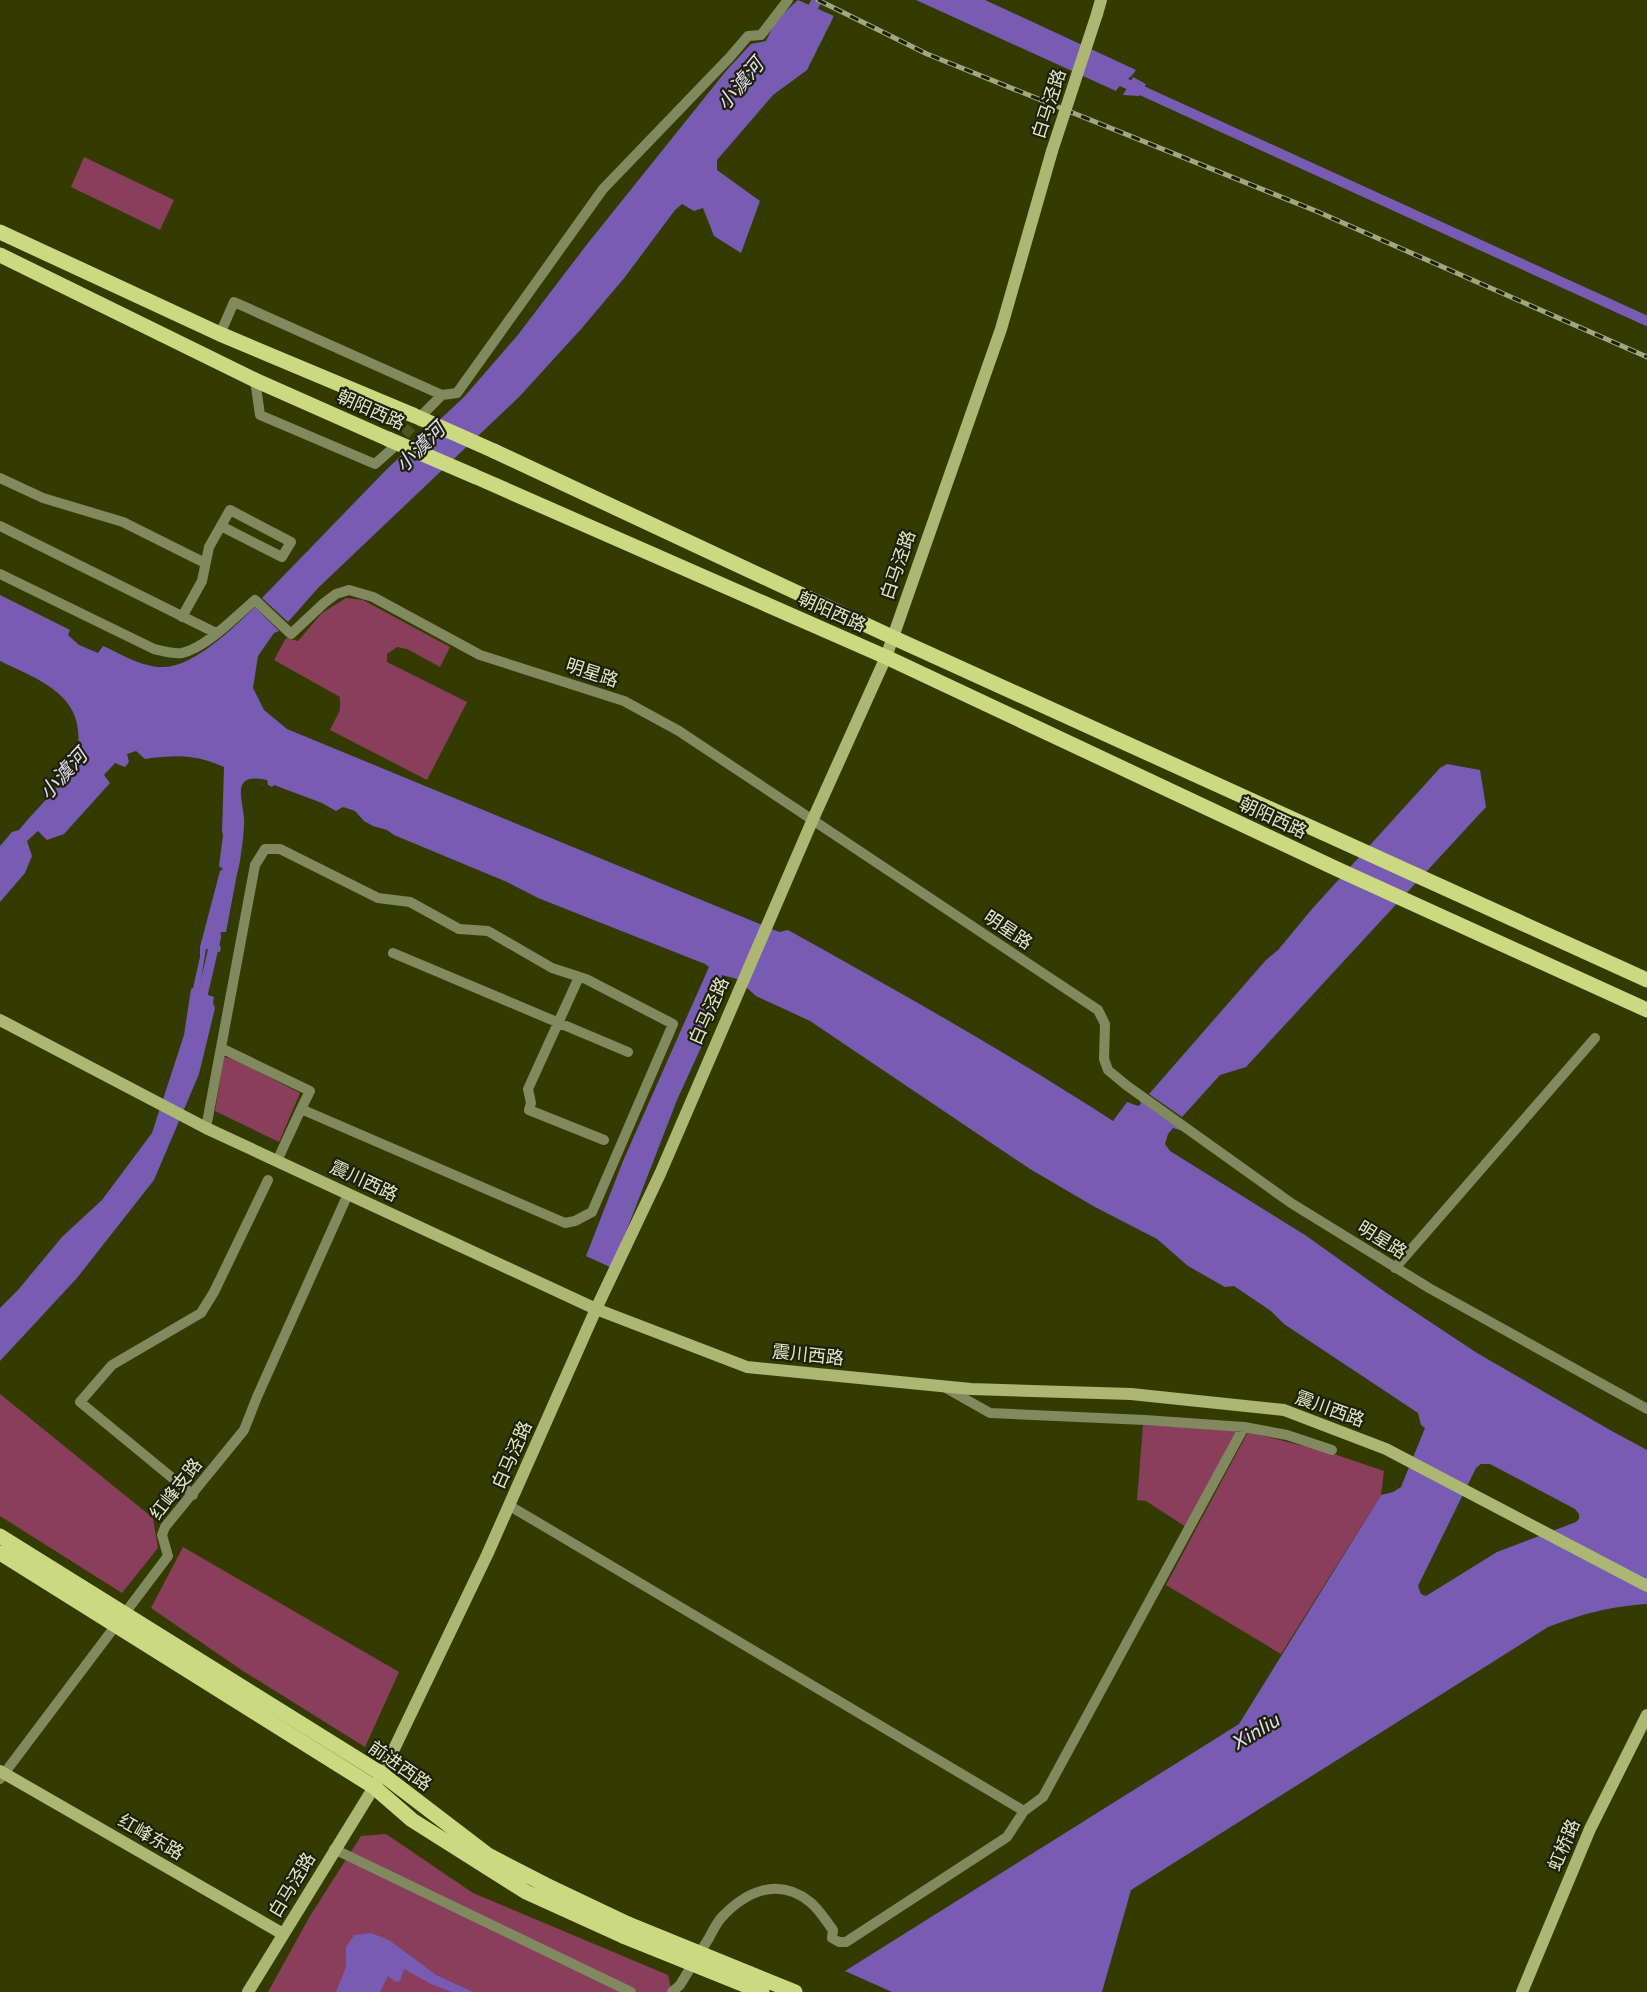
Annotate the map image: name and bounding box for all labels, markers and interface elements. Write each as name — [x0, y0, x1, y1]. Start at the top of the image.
water label: 小澞河 — [711, 50, 770, 114]
street label: 白马泾路 — [1026, 66, 1070, 141]
street label: 朝阳西路 — [334, 384, 409, 434]
water label: 小澞河 — [390, 414, 452, 476]
street label: 白马泾路 — [875, 527, 919, 602]
street label: 朝阳西路 — [795, 586, 870, 636]
street label: 明星路 — [563, 653, 621, 691]
water label: 小澞河 — [33, 740, 94, 804]
street label: 朝阳西路 — [1236, 792, 1311, 842]
street label: 明星路 — [980, 905, 1037, 953]
street label: 白马泾路 — [683, 973, 733, 1048]
street label: 震川西路 — [327, 1155, 402, 1205]
street label: 明星路 — [1354, 1216, 1411, 1263]
street label: 震川西路 — [771, 1339, 845, 1369]
street label: 震川西路 — [1293, 1385, 1368, 1431]
street label: 白马泾路 — [486, 1417, 536, 1492]
street label: 红峰支路 — [144, 1453, 206, 1524]
water label: Xinliu — [1226, 1707, 1284, 1754]
street label: 前进西路 — [365, 1736, 436, 1795]
street label: 红峰东路 — [115, 1809, 188, 1864]
street label: 虹桥路 — [1542, 1815, 1584, 1874]
street label: 白马泾路 — [263, 1848, 319, 1921]

